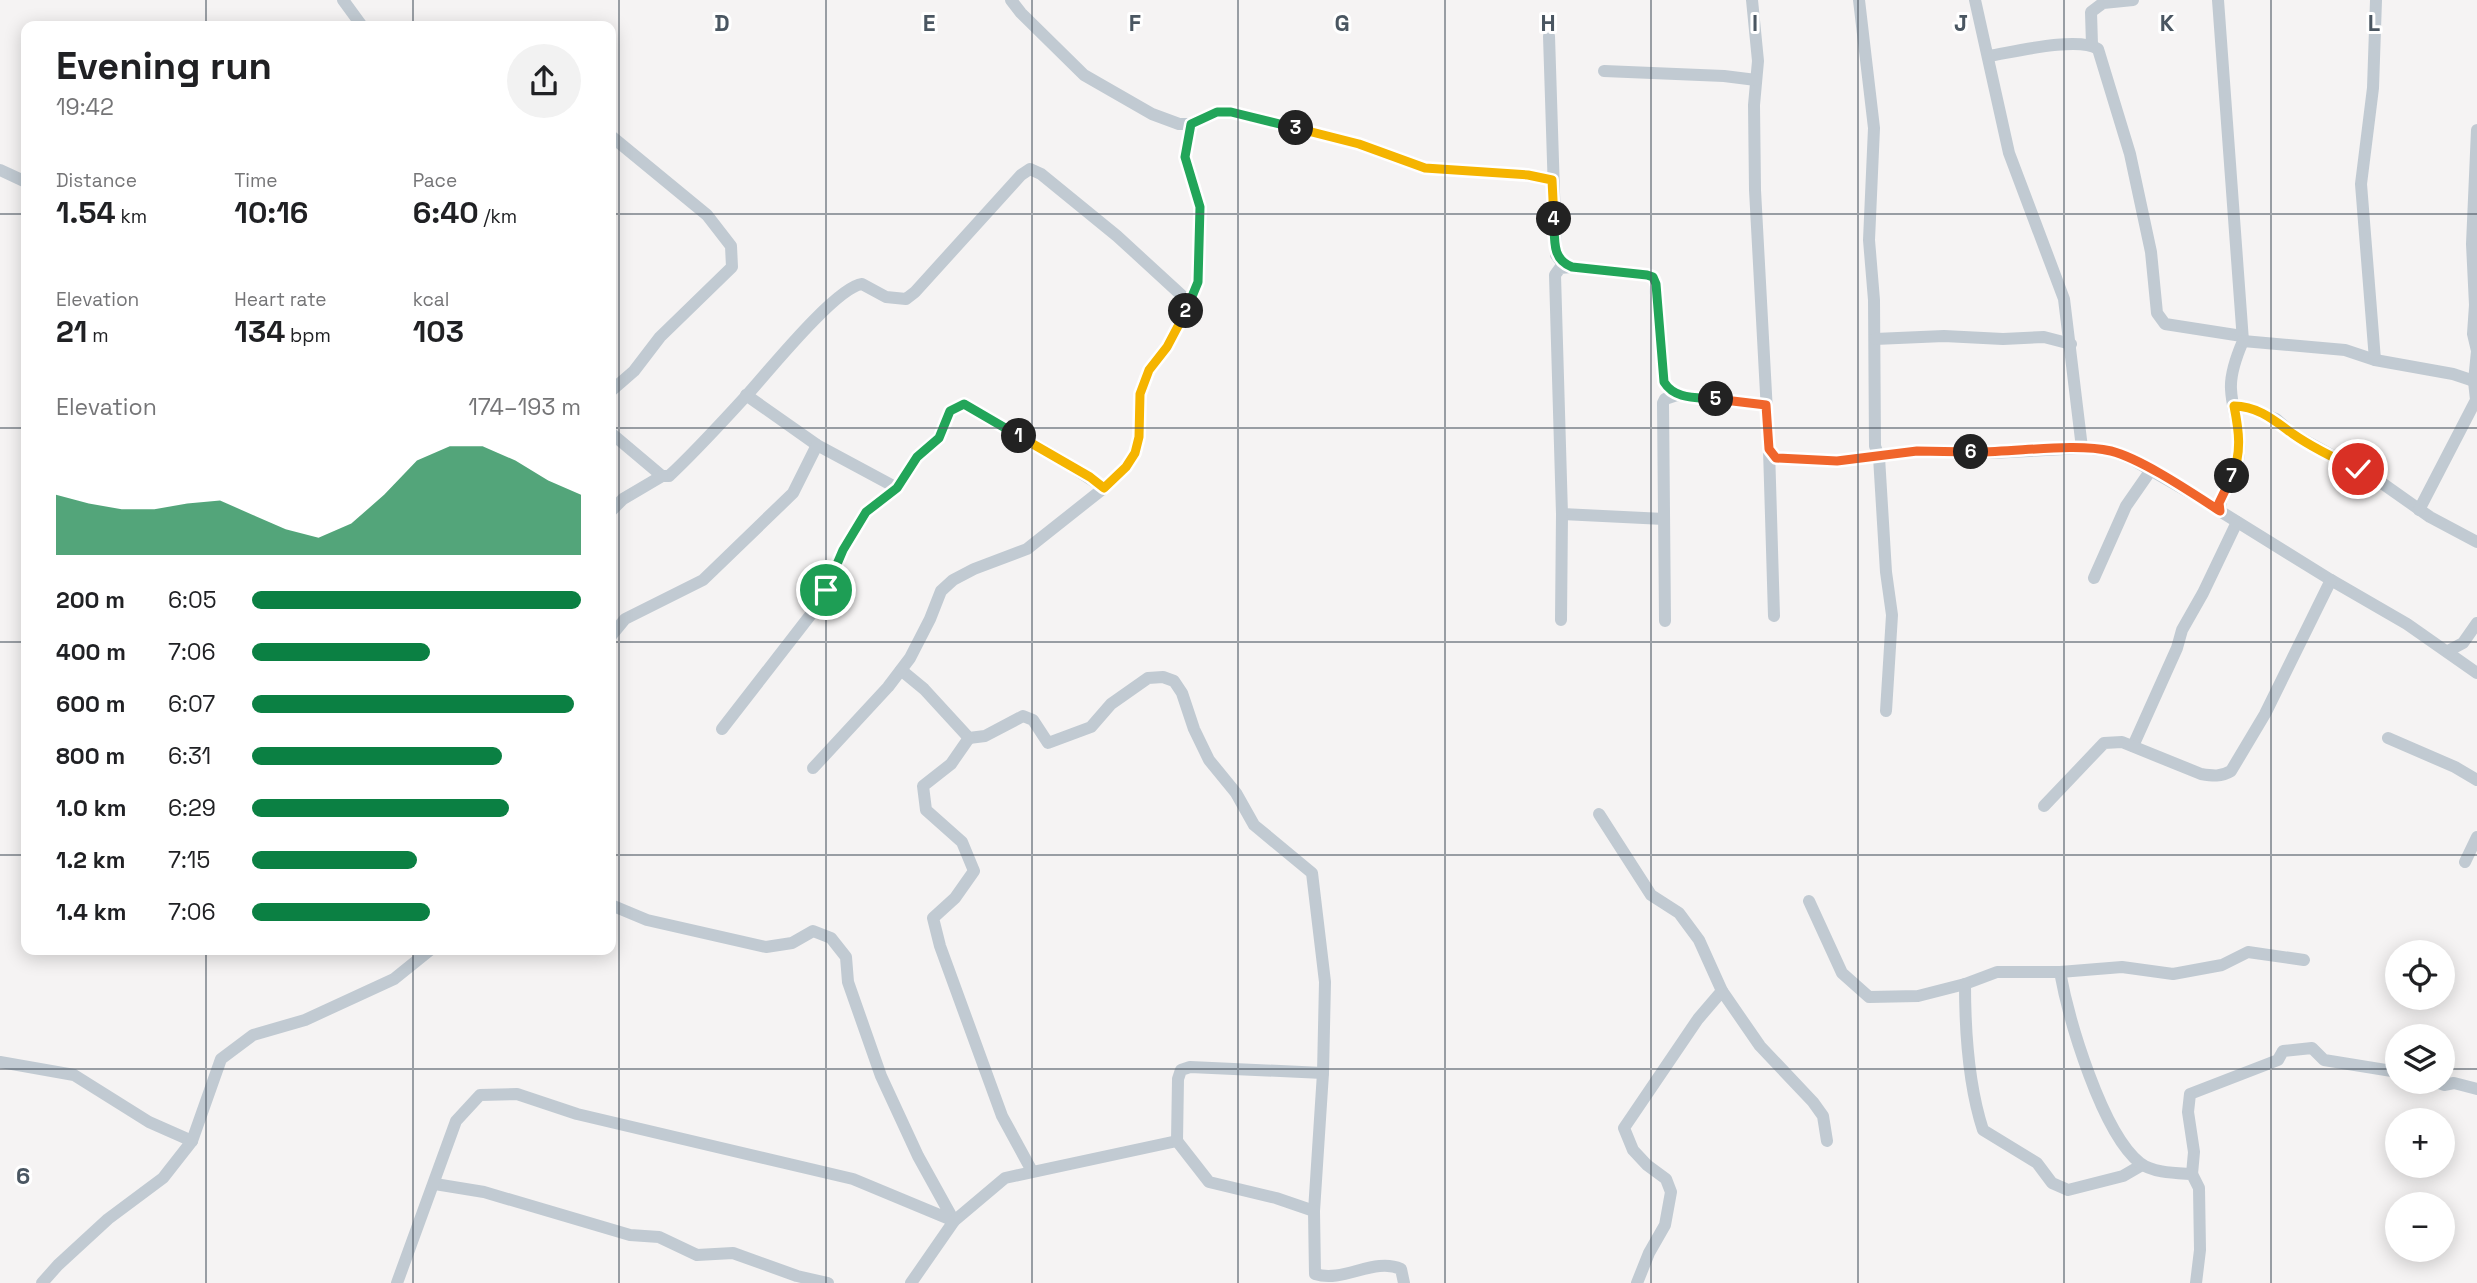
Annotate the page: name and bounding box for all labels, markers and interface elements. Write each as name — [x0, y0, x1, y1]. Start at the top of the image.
text: D — [714, 8, 730, 38]
text: E — [923, 8, 935, 38]
text: F — [1129, 8, 1141, 38]
text: G — [1334, 8, 1350, 38]
text: H — [1540, 8, 1556, 38]
text: I — [1752, 8, 1758, 38]
text: J — [1954, 8, 1968, 38]
text: K — [2160, 8, 2175, 38]
text: L — [2368, 8, 2380, 38]
text: Evening run — [56, 42, 272, 90]
button: share — [507, 44, 581, 118]
text: 19:42 — [56, 92, 114, 122]
pin: 3 — [1278, 110, 1314, 146]
text: 3 — [1290, 115, 1301, 140]
text: Distance — [56, 168, 137, 193]
text: Time — [234, 168, 278, 193]
text: Pace — [413, 168, 457, 193]
text: 1.54 — [56, 193, 116, 232]
text: 10:16 — [234, 193, 308, 232]
text: 6:40 — [413, 193, 479, 232]
pin: 4 — [1536, 202, 1572, 236]
text: km — [116, 204, 147, 229]
text: /km — [479, 204, 517, 229]
text: 4 — [1547, 206, 1560, 231]
text: Elevation — [56, 287, 139, 312]
text: Heart rate — [234, 287, 327, 312]
text: kcal — [413, 287, 449, 312]
pin: 2 — [1168, 294, 1204, 328]
text: 2 — [1180, 298, 1191, 323]
text: 21 — [56, 312, 87, 351]
text: 134 — [234, 312, 285, 351]
text: 103 — [413, 312, 464, 351]
text: m — [87, 323, 109, 348]
text: bpm — [285, 323, 331, 348]
pin: 5 — [1698, 382, 1734, 416]
text: 5 — [1710, 386, 1721, 411]
text: Elevation — [56, 392, 157, 422]
text: 174–193 m — [468, 392, 581, 422]
pin: 1 — [1002, 418, 1036, 453]
text: 1 — [1014, 423, 1023, 448]
pin: 6 — [1954, 434, 1988, 470]
text: 6 — [1965, 439, 1976, 464]
pin — [2328, 439, 2388, 499]
icon: check — [2339, 450, 2377, 488]
pin: 7 — [2214, 458, 2250, 494]
text: 7 — [2226, 463, 2237, 488]
pin — [796, 560, 856, 620]
icon: arrive — [807, 571, 845, 609]
text: 200 m — [56, 585, 125, 615]
text: 6:05 — [168, 585, 216, 615]
text: 400 m — [56, 637, 126, 667]
text: 7:06 — [168, 637, 216, 667]
text: 600 m — [56, 689, 126, 719]
text: 6:07 — [168, 689, 215, 719]
text: 800 m — [56, 741, 125, 771]
text: 6:31 — [168, 741, 211, 771]
text: 1.0 km — [56, 793, 126, 823]
text: 6:29 — [168, 793, 216, 823]
text: 1.2 km — [56, 845, 125, 875]
text: 7:15 — [168, 845, 210, 875]
text: 1.4 km — [56, 897, 126, 927]
text: 7:06 — [168, 897, 216, 927]
map controls — [2385, 940, 2455, 1262]
button: locate — [2385, 940, 2455, 1010]
button: layers — [2385, 1024, 2455, 1094]
button: + — [2385, 1108, 2455, 1178]
text: 6 — [16, 1161, 30, 1191]
button: − — [2385, 1192, 2455, 1262]

